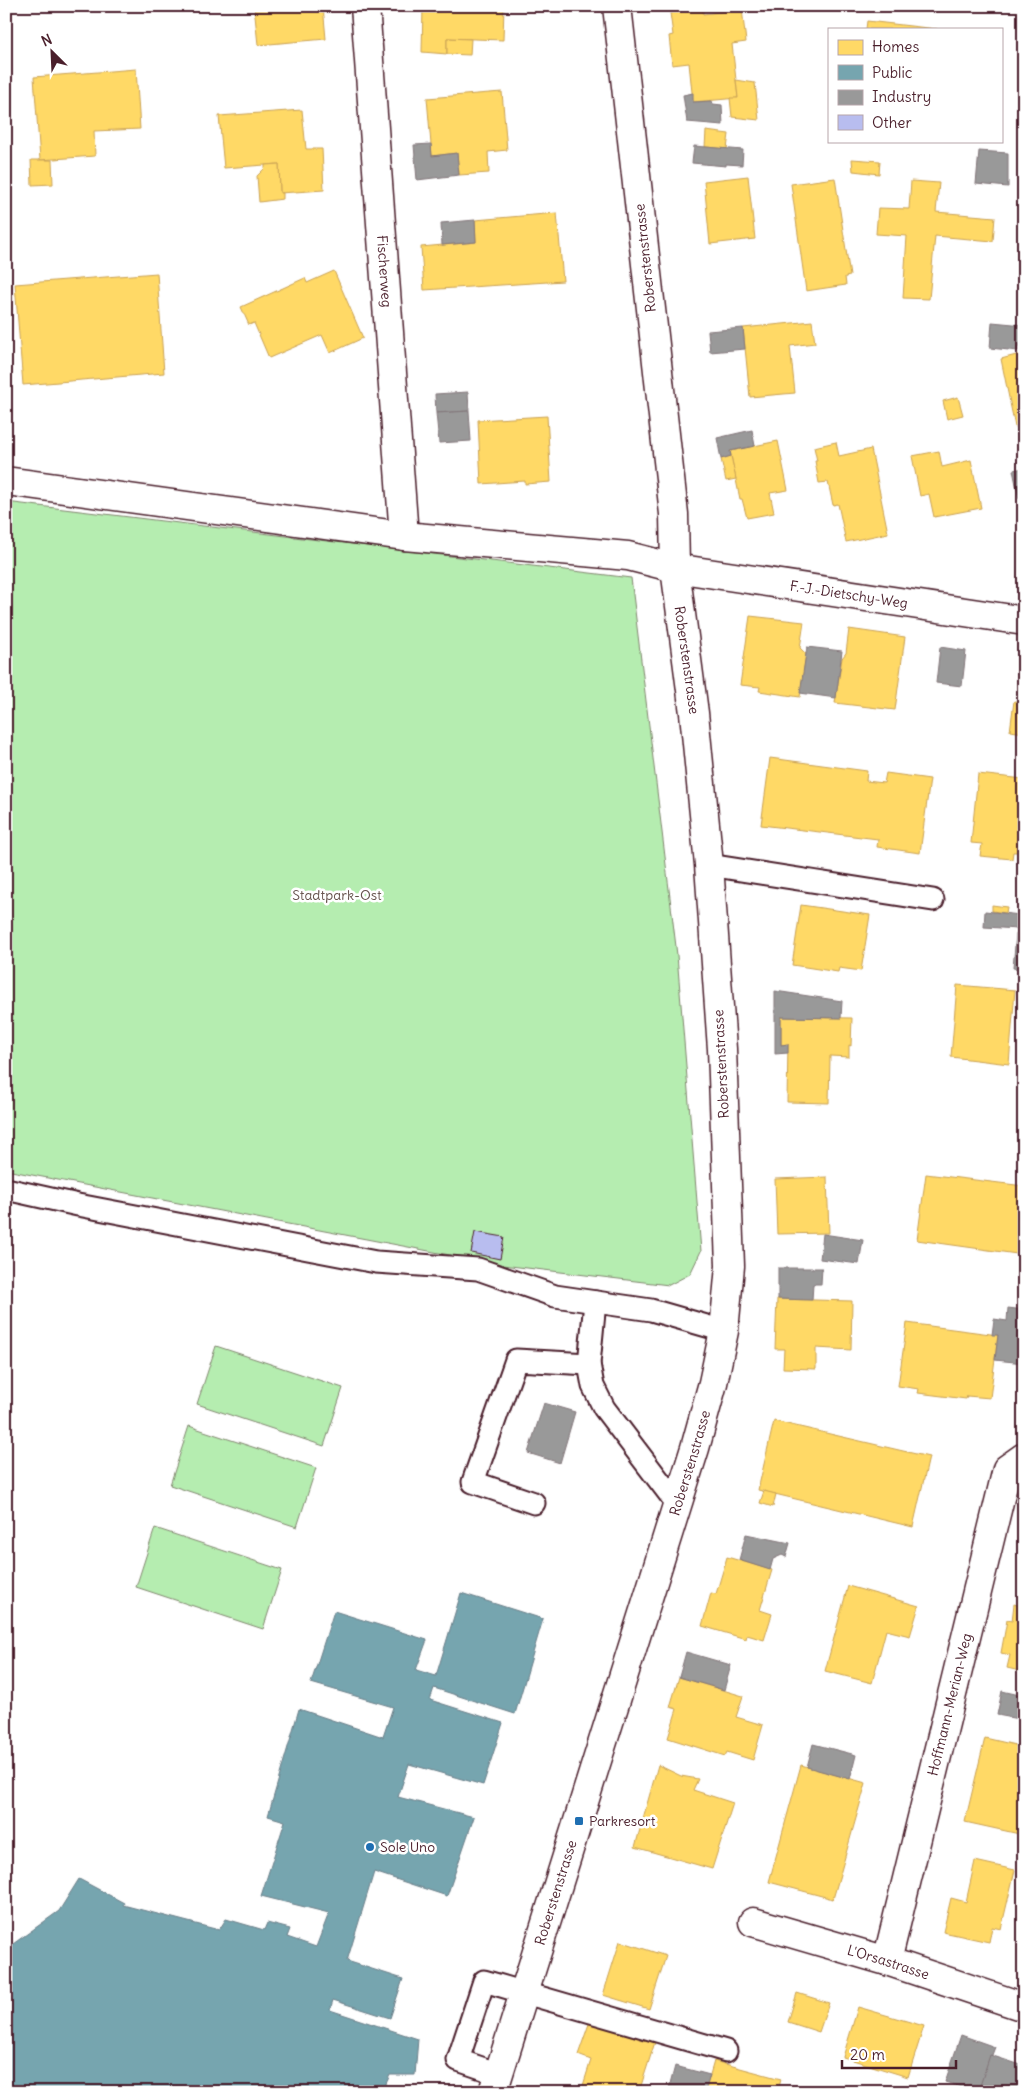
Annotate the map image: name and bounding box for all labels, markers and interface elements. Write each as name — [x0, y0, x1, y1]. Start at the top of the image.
north arrow — [28, 28, 78, 78]
legend — [828, 28, 1002, 142]
text: N — [39, 30, 55, 50]
text: Homes — [872, 37, 919, 56]
text: Public — [872, 63, 913, 82]
text: Industry — [872, 87, 931, 106]
text: Other — [872, 113, 912, 132]
street label: Roberstenstrasse — [630, 203, 660, 313]
street label: Fischerweg — [373, 235, 396, 308]
street label: F.-J.-Dietschy-Weg — [789, 577, 909, 612]
street label: Roberstenstrasse — [670, 605, 704, 715]
park label: Stadtpark-Ost — [292, 886, 382, 904]
street label: Roberstenstrasse — [709, 1009, 733, 1119]
street label: Roberstenstrasse — [665, 1408, 714, 1518]
street label: Hoffmann-Merian-Weg — [923, 1631, 976, 1778]
place label: Parkresort — [589, 1812, 656, 1830]
marker: Parkresort — [573, 1815, 585, 1827]
place label: Sole Uno — [380, 1838, 435, 1856]
street label: Roberstenstrasse — [531, 1838, 580, 1947]
marker: Sole Uno — [364, 1841, 376, 1853]
street label: L'Orsastrasse — [845, 1941, 932, 1984]
scale bar — [842, 2038, 956, 2070]
text: 20 m — [850, 2045, 885, 2064]

